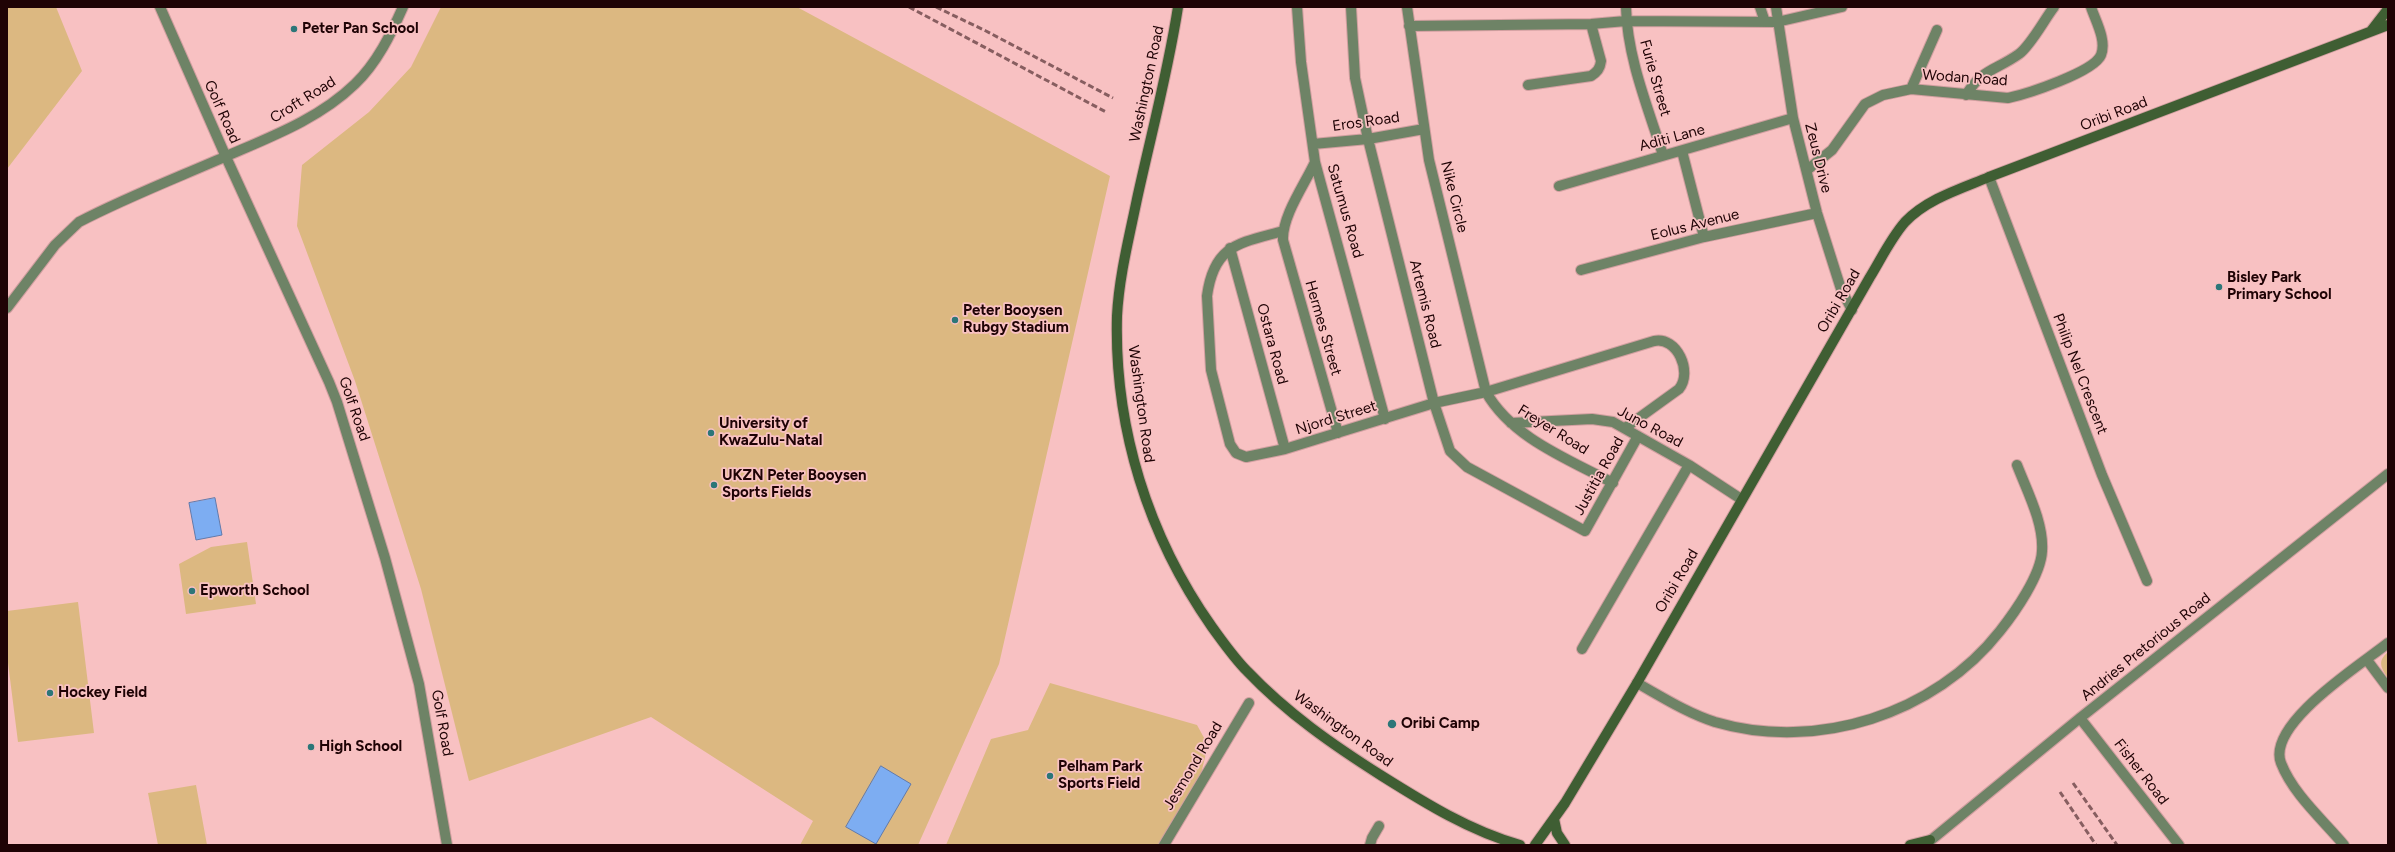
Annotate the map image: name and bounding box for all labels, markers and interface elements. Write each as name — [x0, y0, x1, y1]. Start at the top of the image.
place label: Peter Pan School — [302, 20, 419, 38]
marker: Peter Pan School — [289, 24, 299, 34]
street label: Washington Road — [1126, 24, 1168, 144]
street label: Furie Street — [1635, 38, 1675, 118]
street label: Wodan Road — [1922, 66, 2008, 90]
street label: Croft Road — [267, 73, 339, 127]
street label: Golf Road — [200, 78, 244, 146]
street label: Oribi Road — [2078, 93, 2150, 135]
street label: Eros Road — [1331, 108, 1401, 136]
street label: Aditi Lane — [1637, 121, 1707, 155]
street label: Zeus Drive — [1801, 121, 1835, 195]
street label: Nike Circle — [1436, 159, 1472, 235]
street label: Satumus Road — [1323, 162, 1367, 260]
street label: Eolus Avenue — [1649, 205, 1741, 245]
street label: Artemis Road — [1405, 258, 1445, 350]
street label: Oribi Road — [1814, 266, 1864, 336]
place label: Bisley Park Primary School — [2227, 269, 2332, 304]
street label: Hermes Street — [1301, 278, 1345, 378]
marker: Bisley Park Primary School — [2214, 282, 2224, 292]
place label: Peter Booysen Rubgy Stadium — [963, 302, 1069, 337]
street label: Ostara Road — [1253, 302, 1291, 386]
street label: Philip Nel Crescent — [2049, 311, 2111, 437]
marker: Peter Booysen Rubgy Stadium — [950, 315, 960, 325]
street label: Washington Road — [1124, 344, 1158, 464]
street label: Golf Road — [335, 374, 373, 444]
street label: Njord Street — [1293, 397, 1379, 439]
street label: Freyer Road — [1514, 401, 1592, 459]
street label: Juno Road — [1614, 402, 1686, 452]
place label: University of KwaZulu-Natal — [719, 415, 822, 450]
marker: University of KwaZulu-Natal — [706, 428, 716, 438]
street label: Justitia Road — [1570, 433, 1628, 519]
place label: UKZN Peter Booysen Sports Fields — [722, 467, 867, 502]
marker: UKZN Peter Booysen Sports Fields — [709, 480, 719, 490]
street label: Oribi Road — [1652, 546, 1702, 616]
place label: Epworth School — [200, 582, 309, 600]
marker: Epworth School — [187, 586, 197, 596]
street label: Andries Pretorious Road — [2077, 589, 2215, 705]
place label: Hockey Field — [58, 684, 147, 702]
street label: Washington Road — [1290, 687, 1396, 771]
marker: Hockey Field — [45, 688, 55, 698]
street label: Golf Road — [427, 688, 457, 758]
place label: Oribi Camp — [1401, 715, 1480, 733]
marker: Oribi Camp — [1386, 718, 1398, 730]
street label: Jesmond Road — [1160, 719, 1226, 813]
street label: Fisher Road — [2110, 736, 2172, 808]
place label: High School — [319, 738, 402, 756]
marker: High School — [306, 742, 316, 752]
place label: Pelham Park Sports Field — [1058, 758, 1143, 793]
marker: Pelham Park Sports Field — [1045, 771, 1055, 781]

